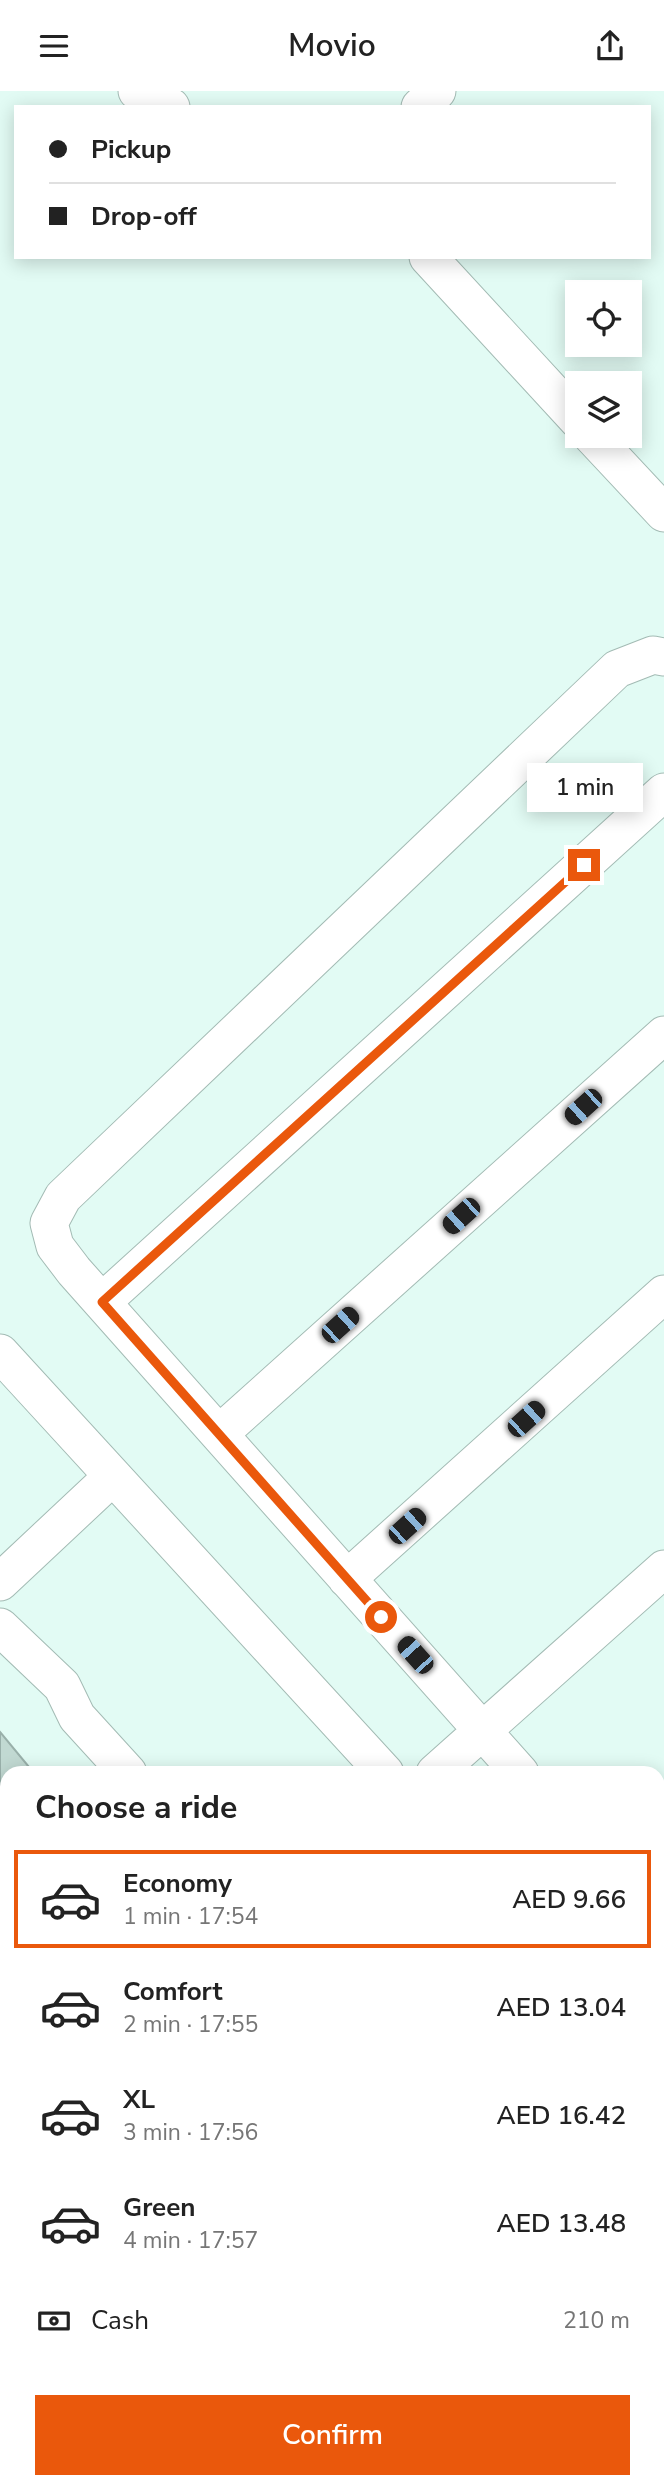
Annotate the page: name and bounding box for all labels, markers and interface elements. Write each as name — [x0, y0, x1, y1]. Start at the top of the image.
text: Movio — [288, 24, 376, 67]
icon: menu — [35, 27, 73, 65]
icon: share — [591, 27, 629, 65]
text: Pickup — [91, 132, 171, 167]
text: Drop-off — [91, 199, 197, 234]
map controls — [565, 280, 642, 448]
button: locate — [565, 280, 642, 357]
button: layers — [565, 371, 642, 448]
callout: 1 min — [526, 763, 642, 813]
text: 1 min — [556, 772, 614, 803]
route end — [568, 849, 600, 881]
car — [561, 1085, 606, 1129]
car — [439, 1194, 484, 1238]
car — [318, 1303, 363, 1347]
car — [504, 1397, 549, 1441]
car — [385, 1504, 430, 1548]
route start — [365, 1601, 397, 1633]
car — [394, 1632, 437, 1678]
text: Choose a ride — [35, 1786, 237, 1829]
text: Economy — [123, 1866, 232, 1901]
icon: car — [39, 1868, 102, 1931]
text: AED 9.66 — [512, 1882, 626, 1917]
text: 1 min · 17:54 — [123, 1901, 258, 1932]
text: Comfort — [123, 1974, 223, 2009]
icon: car — [39, 1976, 102, 2039]
text: AED 13.04 — [497, 1990, 626, 2025]
text: 2 min · 17:55 — [123, 2009, 258, 2040]
text: XL — [123, 2082, 155, 2117]
icon: car — [39, 2084, 102, 2147]
text: AED 16.42 — [497, 2098, 626, 2133]
text: 3 min · 17:56 — [123, 2117, 258, 2148]
text: Green — [123, 2190, 196, 2225]
icon: car — [39, 2192, 102, 2255]
text: AED 13.48 — [497, 2206, 626, 2241]
text: 4 min · 17:57 — [123, 2225, 258, 2256]
icon: cash — [35, 2302, 73, 2340]
text: Cash — [91, 2303, 149, 2338]
text: 210 m — [563, 2305, 630, 2336]
button: Confirm — [35, 2395, 630, 2475]

